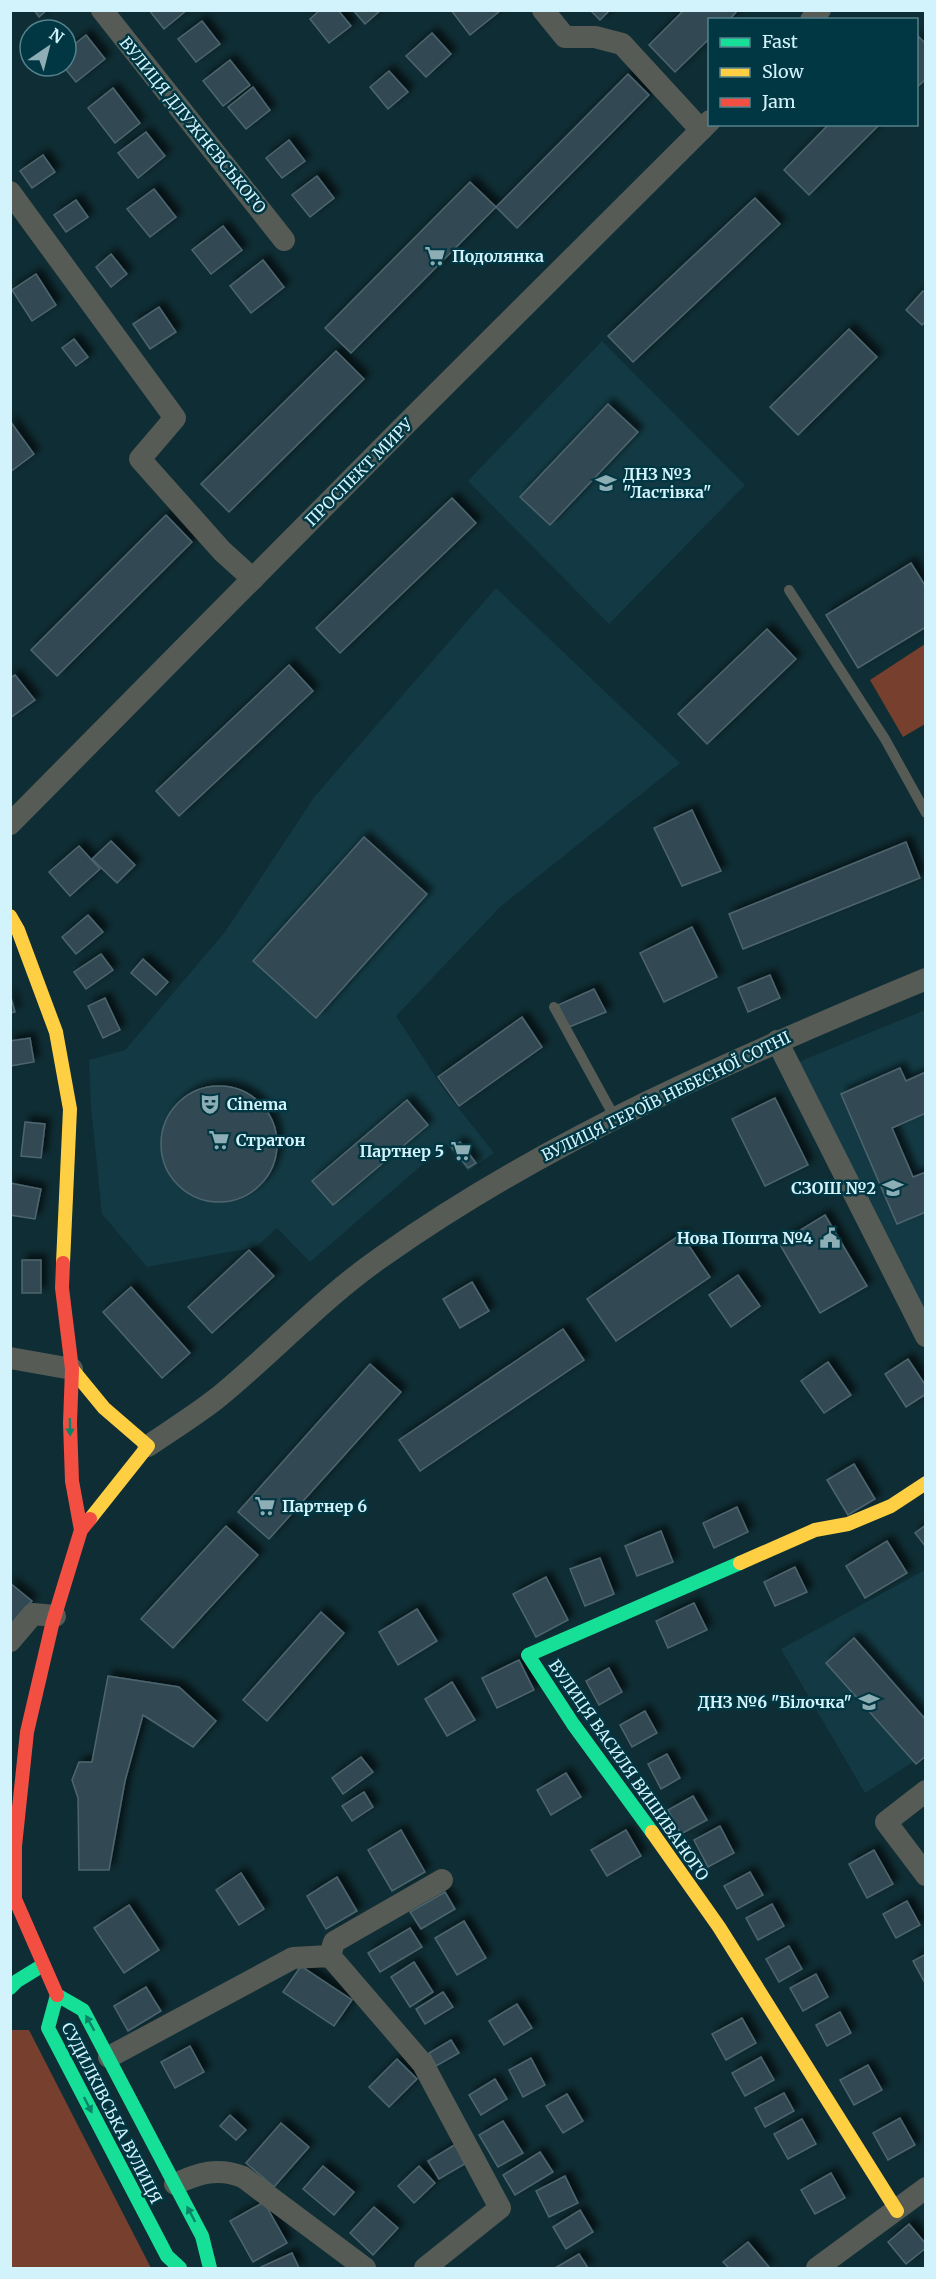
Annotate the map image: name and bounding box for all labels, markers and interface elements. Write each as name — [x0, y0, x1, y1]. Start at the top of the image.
north arrow — [18, 18, 78, 78]
legend — [708, 18, 918, 126]
text: N — [46, 24, 68, 48]
text: Fast — [762, 30, 798, 53]
street label: ВУЛИЦЯ ДЛУЖНЄВСЬКОГО — [116, 33, 271, 218]
text: Slow — [762, 60, 805, 83]
text: Jam — [761, 90, 796, 113]
supermarket icon: Подолянка — [423, 244, 447, 268]
place label: Подолянка — [452, 246, 544, 266]
street label: ПРОСПЕКТ МИРУ — [301, 413, 418, 530]
place label: ДНЗ №3 "Ластівка" — [623, 464, 711, 502]
school or university icon: ДНЗ №3 "Ластівка" — [594, 471, 618, 495]
street label: ВУЛИЦЯ ГЕРОЇВ НЕБЕСНОЇ СОТНІ — [538, 1027, 794, 1165]
theatre icon: Cinema — [198, 1092, 222, 1116]
place label: Cinema — [227, 1094, 287, 1114]
supermarket icon: Стратон — [207, 1128, 231, 1152]
place label: Стратон — [236, 1130, 305, 1150]
supermarket icon: Партнер 5 — [449, 1139, 473, 1163]
place label: Партнер 5 — [359, 1141, 444, 1161]
school or university icon: СЗОШ №2 — [881, 1176, 905, 1200]
place label: СЗОШ №2 — [791, 1178, 876, 1198]
public building icon: Нова Пошта №4 — [818, 1226, 842, 1250]
place label: Нова Пошта №4 — [677, 1228, 813, 1248]
one-way arrow — [65, 1418, 75, 1437]
supermarket icon: Партнер 6 — [253, 1494, 277, 1518]
place label: Партнер 6 — [282, 1496, 367, 1516]
street label: ВУЛИЦЯ ВАСИЛЯ ВИШИВАНОГО — [545, 1656, 714, 1885]
school or university icon: ДНЗ №6 "Білочка" — [857, 1690, 881, 1714]
place label: ДНЗ №6 "Білочка" — [698, 1692, 852, 1712]
one-way arrow — [85, 2014, 95, 2031]
street label: СУДИЛКІВСЬКА ВУЛИЦЯ — [58, 2019, 166, 2207]
one-way arrow — [83, 2097, 93, 2114]
one-way arrow — [186, 2205, 196, 2222]

